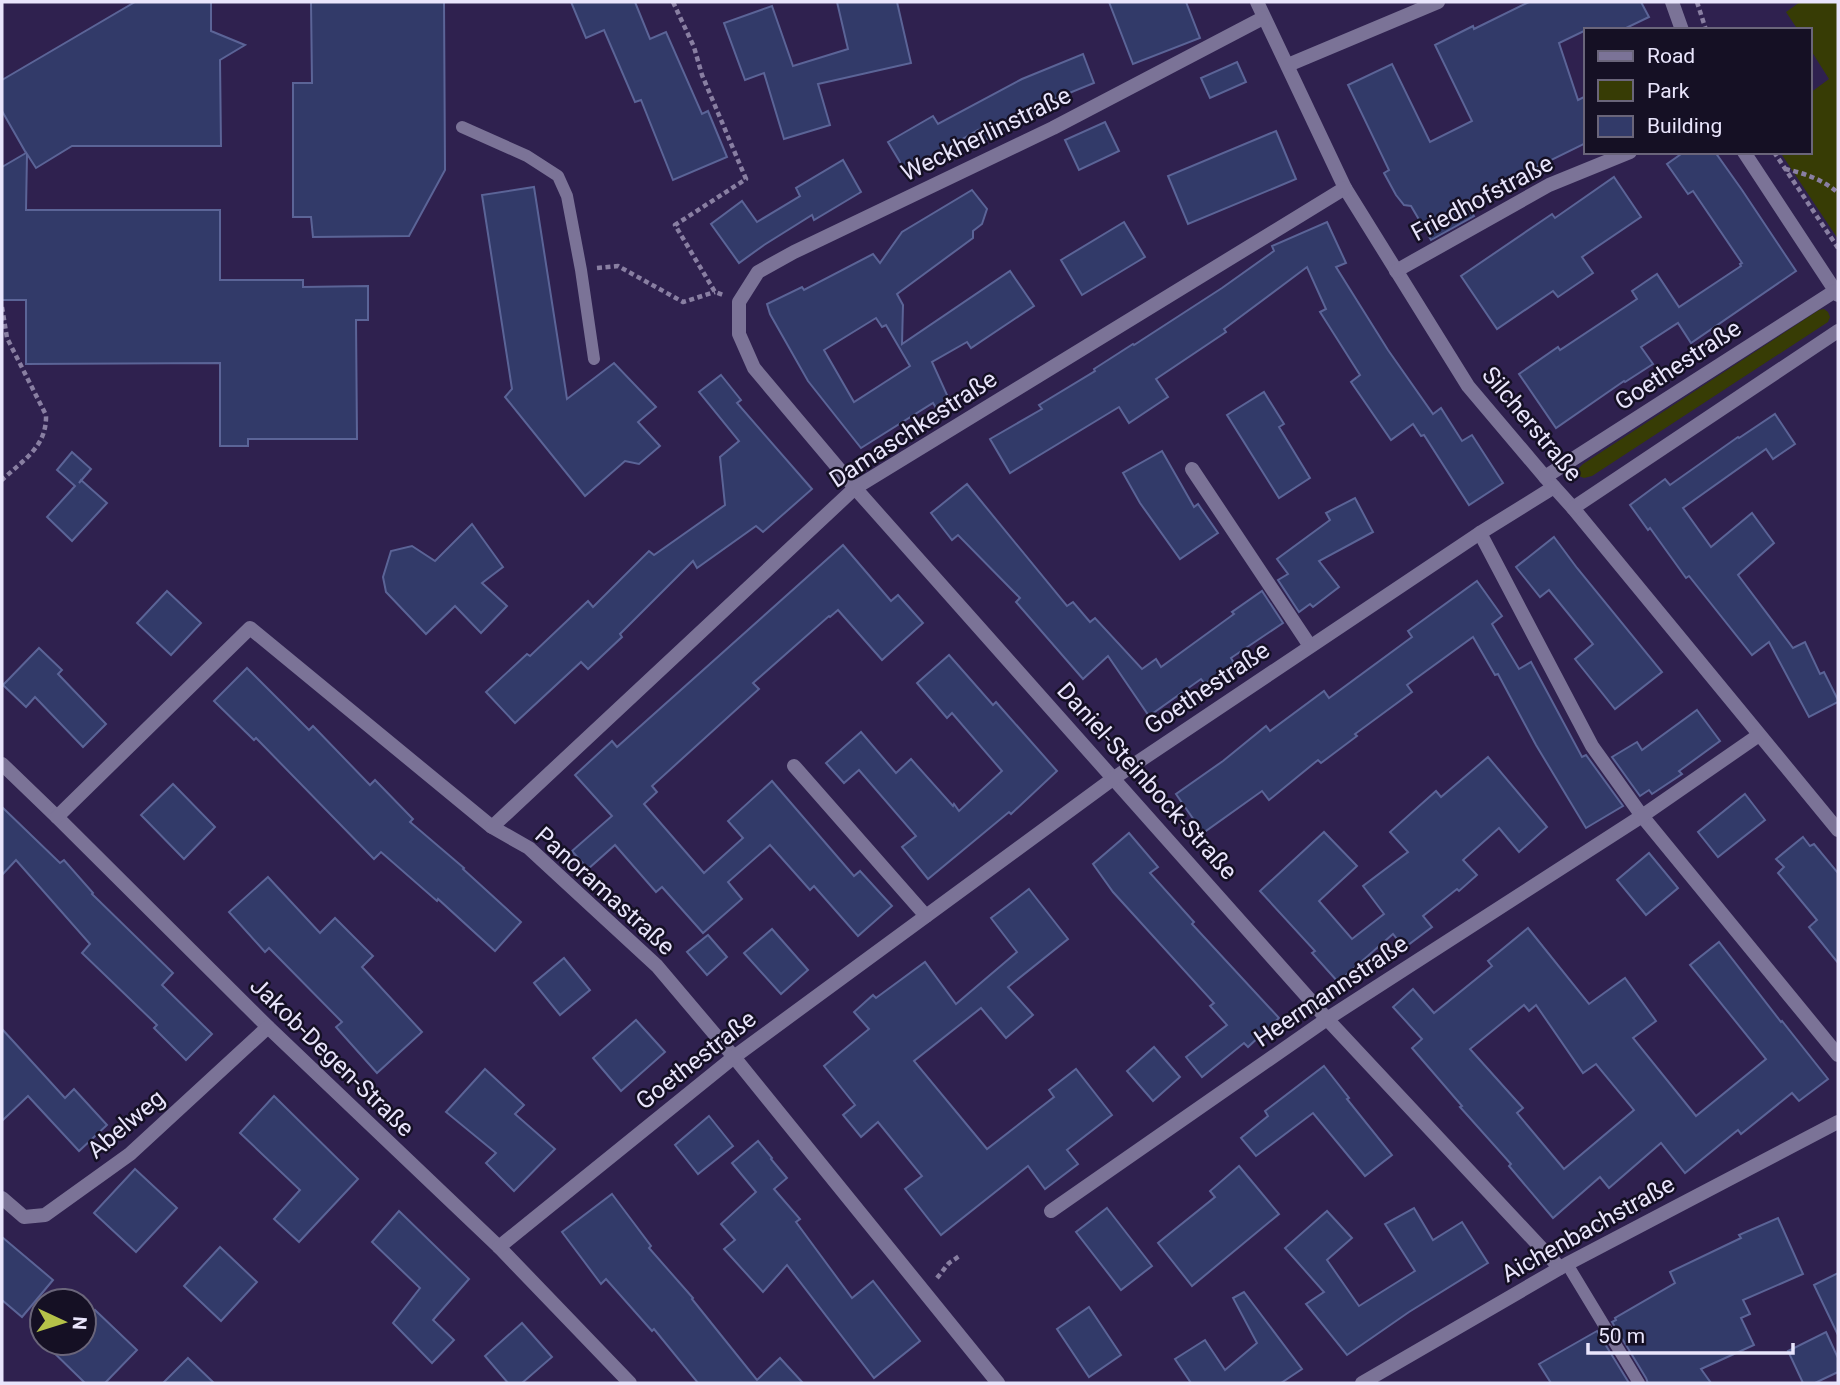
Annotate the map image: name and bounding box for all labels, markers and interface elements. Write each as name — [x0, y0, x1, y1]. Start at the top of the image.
legend — [1584, 28, 1812, 154]
text: Road — [1647, 44, 1695, 68]
text: Park — [1647, 79, 1690, 103]
street label: Weckherlinstraße — [897, 81, 1075, 187]
text: Building — [1647, 114, 1722, 138]
street label: Friedhofstraße — [1406, 149, 1558, 247]
street label: Goethestraße — [1610, 314, 1746, 416]
street label: Silcherstraße — [1476, 361, 1588, 487]
street label: Damaschkestraße — [824, 365, 1002, 493]
street label: Goethestraße — [1139, 636, 1275, 740]
street label: Daniel-Steinbock-Straße — [1051, 677, 1243, 885]
street label: Panoramastraße — [530, 821, 680, 961]
street label: Heermannstraße — [1249, 929, 1413, 1053]
street label: Jakob-Degen-Straße — [244, 972, 420, 1142]
street label: Goethestraße — [630, 1004, 762, 1116]
street label: Abelweg — [82, 1084, 170, 1164]
street label: Aichenbachstraße — [1497, 1170, 1679, 1288]
north arrow — [28, 1287, 98, 1357]
scale bar — [1588, 1312, 1793, 1356]
text: N — [68, 1316, 91, 1331]
text: 50 m — [1598, 1324, 1645, 1348]

